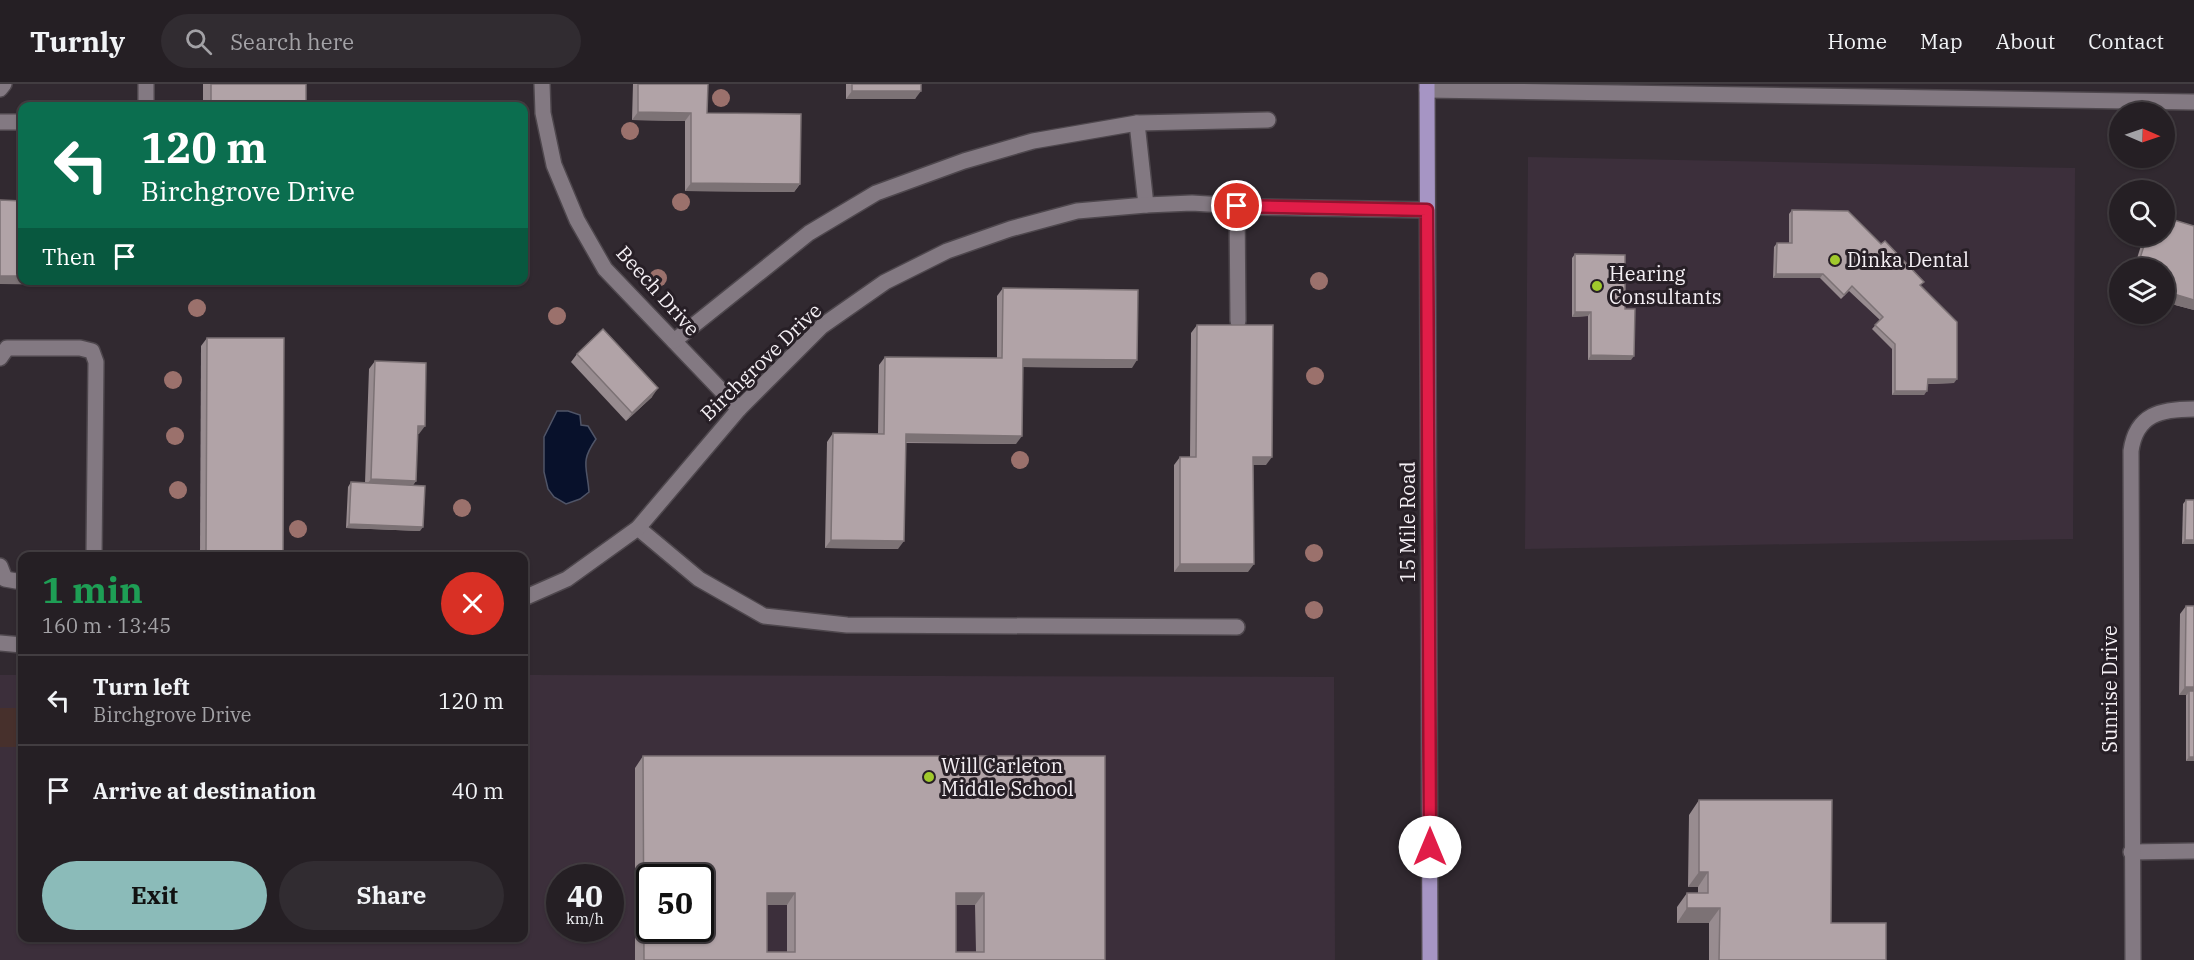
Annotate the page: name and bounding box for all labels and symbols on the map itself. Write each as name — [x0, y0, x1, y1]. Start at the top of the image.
north arrow — [2109, 102, 2175, 168]
pin — [1211, 180, 1262, 231]
street label: Beech Drive — [611, 240, 706, 342]
place label: Dinka Dental — [1847, 246, 1969, 273]
marker: Dinka Dental — [1828, 253, 1842, 267]
place label: Hearing Consultants — [1609, 260, 1722, 310]
marker: Hearing Consultants — [1590, 279, 1604, 293]
street label: Birchgrove Drive — [694, 297, 827, 426]
street label: 15 Mile Road — [1394, 461, 1421, 583]
street label: Sunrise Drive — [2096, 625, 2123, 753]
place label: Will Carleton Middle School — [941, 752, 1074, 802]
marker: Will Carleton Middle School — [922, 770, 936, 784]
position arrow — [1398, 815, 1462, 879]
speed limit sign: 50 — [636, 864, 714, 942]

